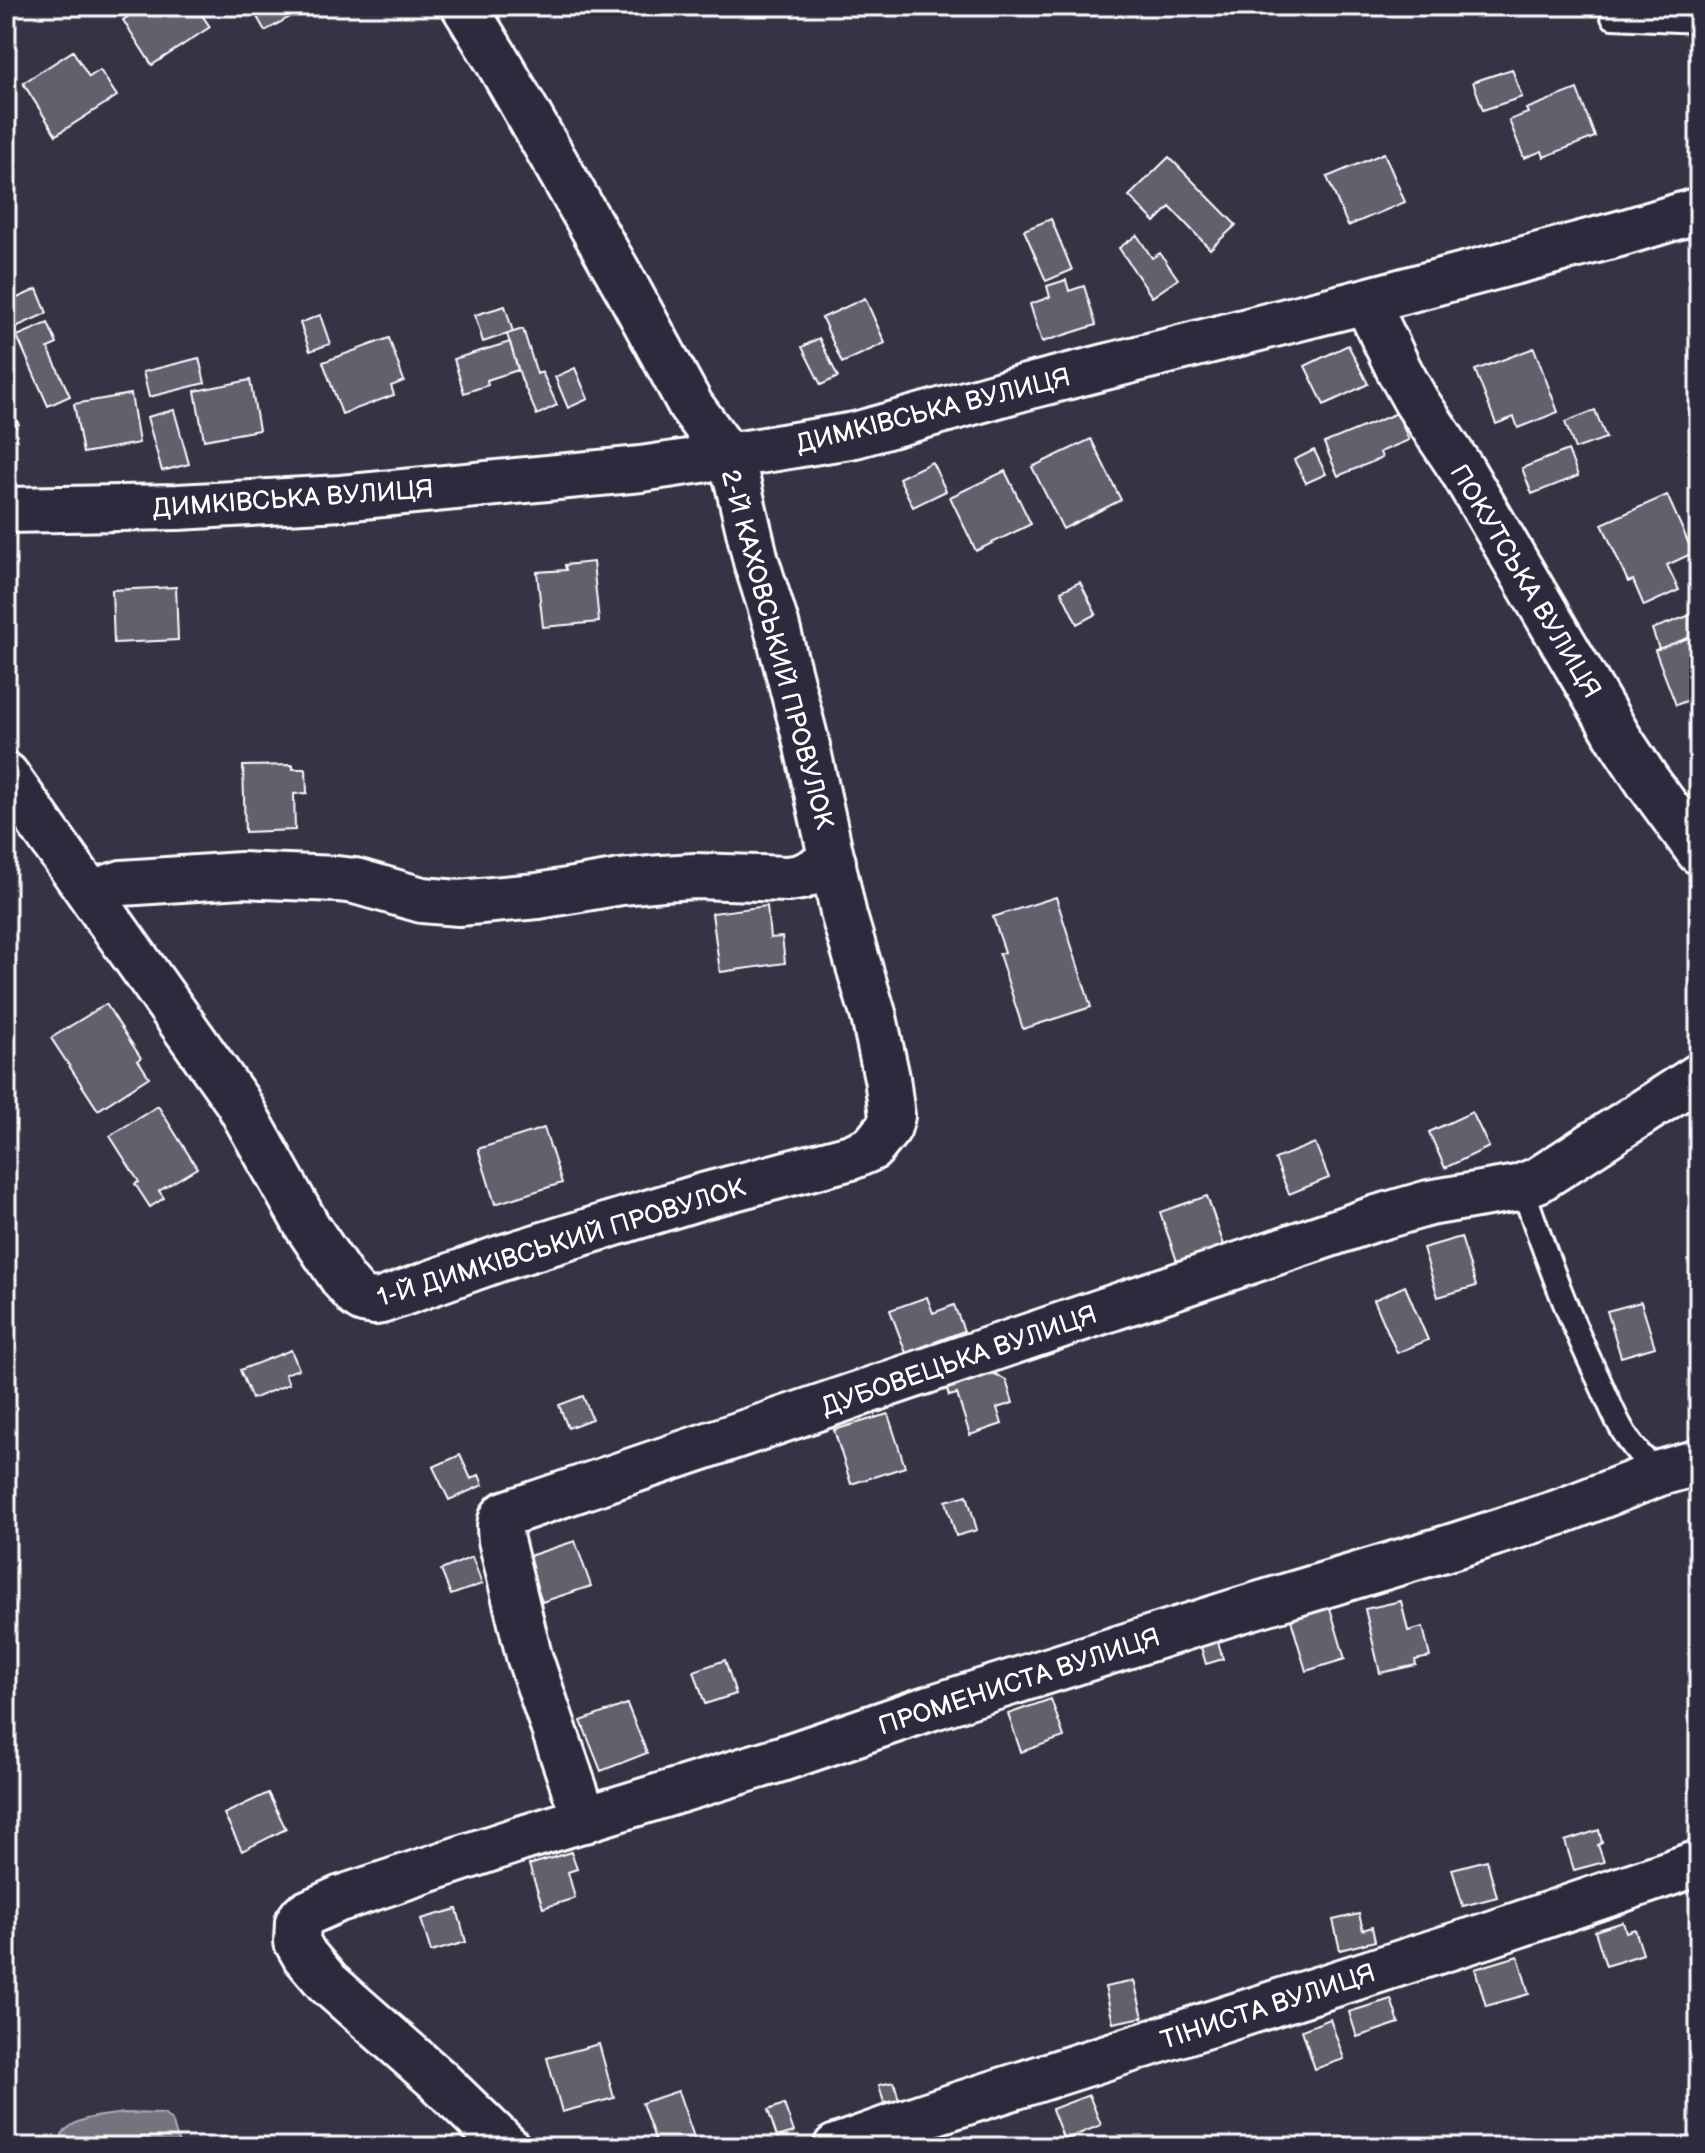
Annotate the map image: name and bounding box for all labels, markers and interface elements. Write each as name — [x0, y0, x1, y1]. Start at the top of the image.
street label: ДИМКІВСЬКА ВУЛИЦЯ — [793, 362, 1074, 461]
street label: ПОКУТСЬКА ВУЛИЦЯ — [1443, 459, 1607, 704]
street label: 2-Й КАХОВСЬКИЙ ПРОВУЛОК — [714, 466, 840, 833]
street label: ДИМКІВСЬКА ВУЛИЦЯ — [151, 474, 435, 525]
street label: 1-Й ДИМКІВСЬКИЙ ПРОВУЛОК — [374, 1173, 749, 1314]
street label: ДУБОВЕЦЬКА ВУЛИЦЯ — [818, 1300, 1101, 1423]
street label: ПРОМЕНИСТА ВУЛИЦЯ — [875, 1622, 1164, 1743]
street label: ТІНИСТА ВУЛИЦЯ — [1157, 1958, 1380, 2057]

